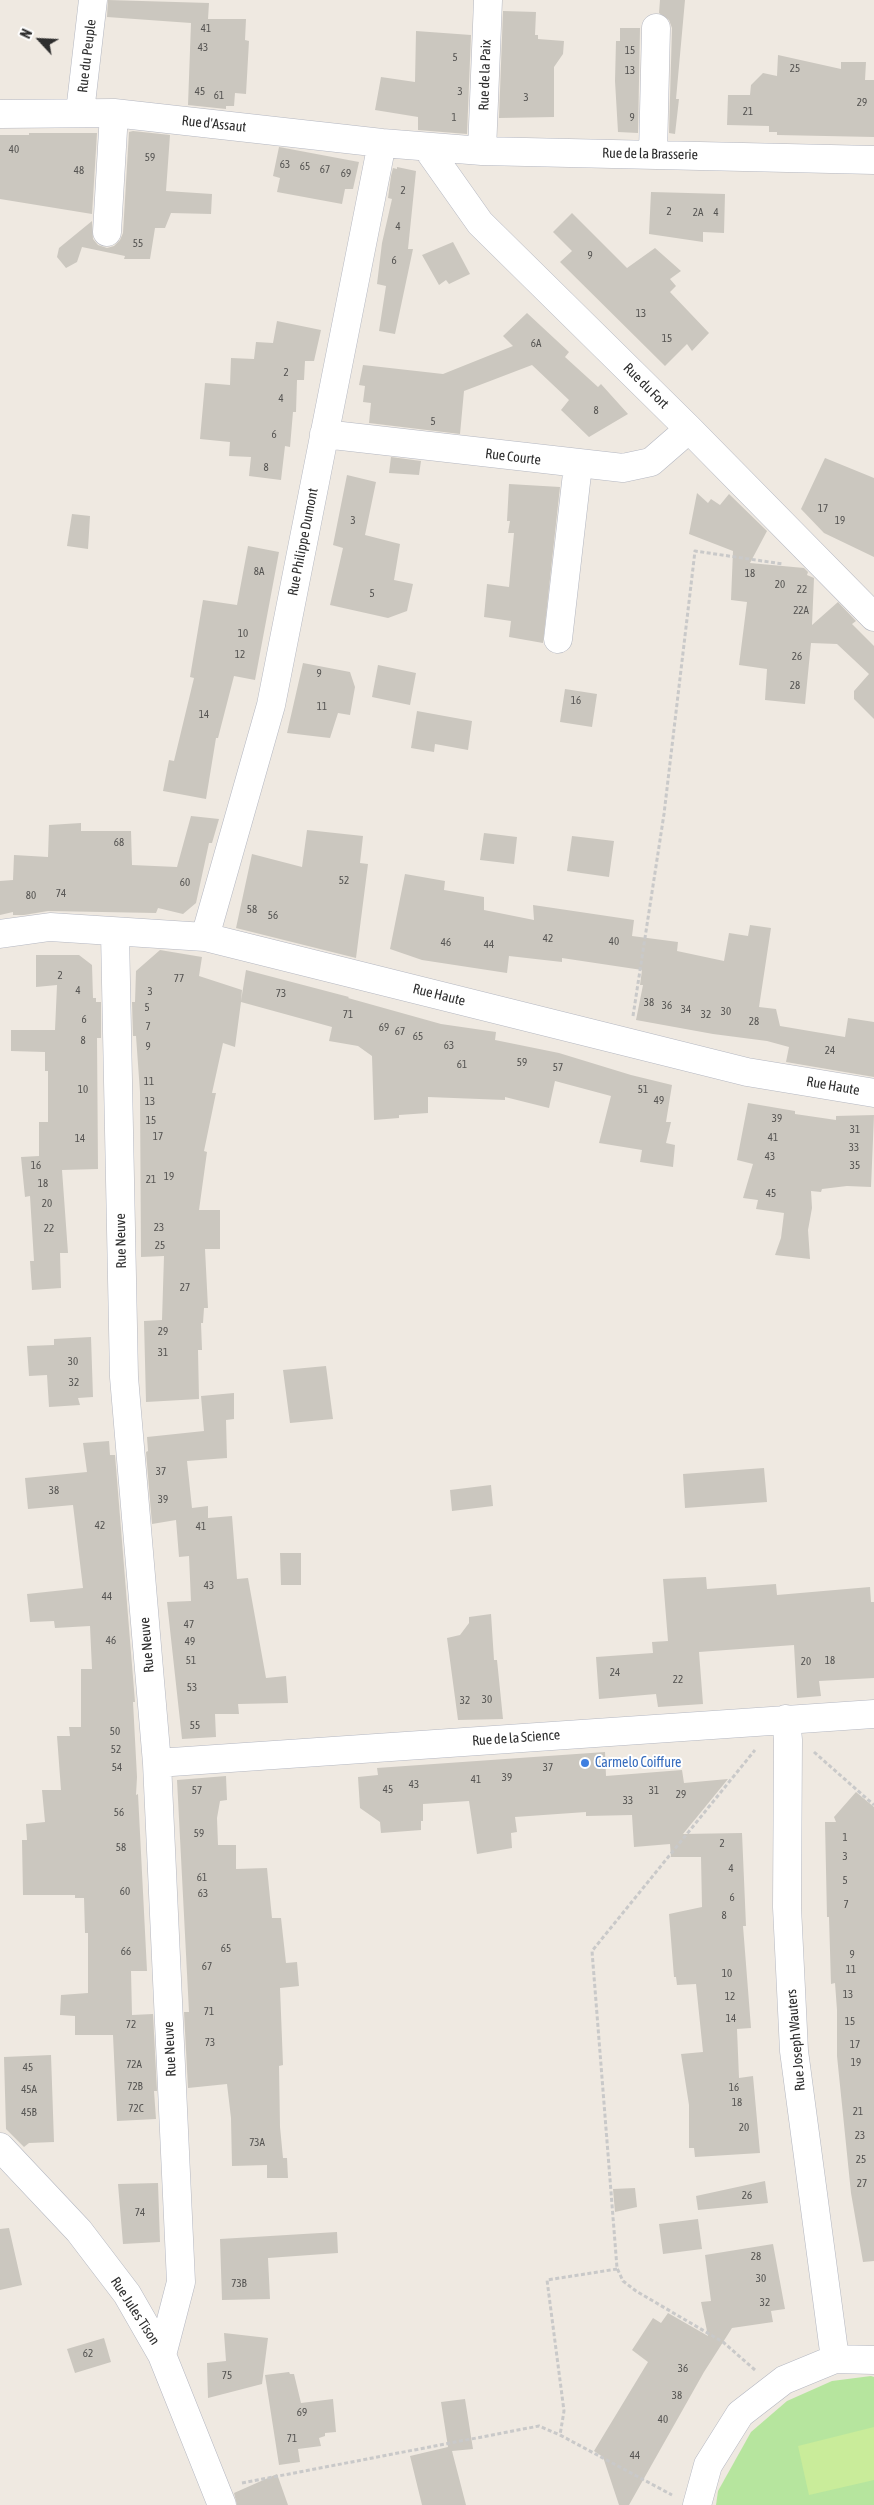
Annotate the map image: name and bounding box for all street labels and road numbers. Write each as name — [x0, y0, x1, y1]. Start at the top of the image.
street label: Rue du Peuple — [74, 18, 100, 94]
street label: Rue de la Paix — [475, 39, 495, 111]
street label: Rue d'Assaut — [181, 112, 247, 136]
street label: Rue de la Brasserie — [602, 145, 698, 163]
street label: Rue du Fort — [620, 360, 672, 412]
street label: Rue Courte — [484, 445, 542, 469]
street label: Rue Philippe Dumont — [284, 487, 322, 597]
street label: Rue Haute — [411, 980, 467, 1010]
street label: Rue Haute — [805, 1073, 861, 1099]
street label: Rue Neuve — [112, 1213, 130, 1269]
street label: Rue Neuve — [136, 1617, 158, 1673]
street label: Rue de la Science — [471, 1727, 561, 1749]
street label: Rue Joseph Wauters — [783, 1988, 809, 2092]
street label: Rue Neuve — [160, 2021, 180, 2077]
street label: Rue Jules Tison — [107, 2274, 163, 2348]

